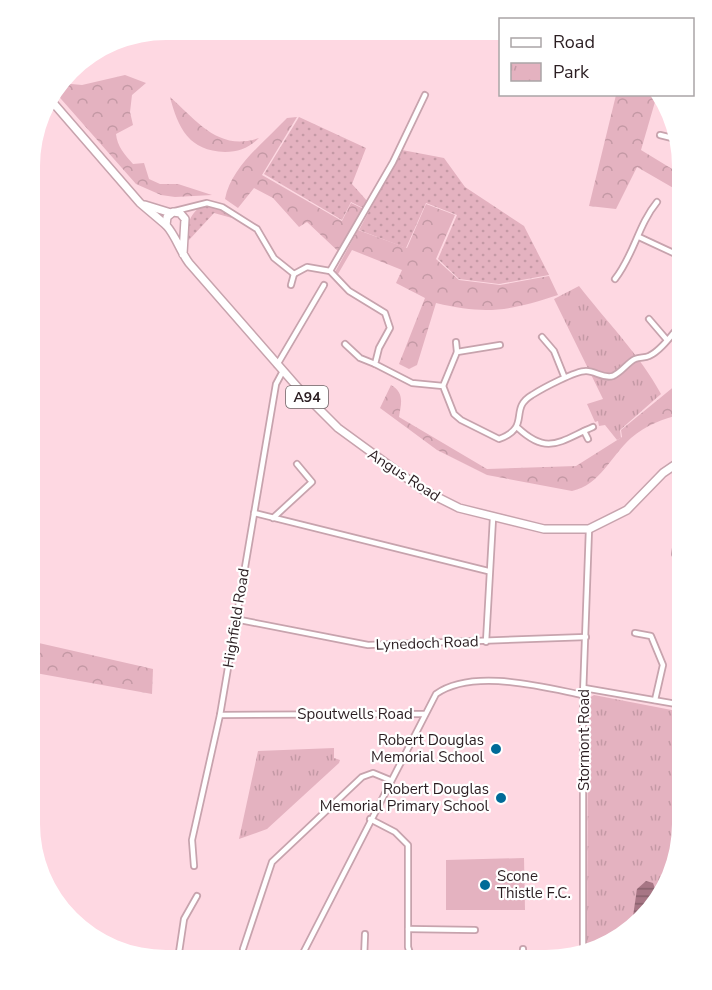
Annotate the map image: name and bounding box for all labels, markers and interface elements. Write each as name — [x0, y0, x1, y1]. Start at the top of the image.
legend — [499, 18, 694, 96]
text: Road — [553, 30, 595, 54]
text: Park — [553, 60, 590, 84]
road number: A94 — [286, 386, 328, 408]
street label: Angus Road — [364, 444, 444, 506]
street label: Highfield Road — [218, 567, 254, 669]
street label: Lynedoch Road — [375, 631, 479, 655]
street label: Stormont Road — [574, 689, 594, 791]
street label: Spoutwells Road — [297, 704, 413, 724]
place label: Robert Douglas Memorial School — [371, 730, 485, 767]
marker: Robert Douglas Memorial School — [489, 742, 503, 756]
place label: Robert Douglas Memorial Primary School — [320, 779, 490, 816]
marker: Robert Douglas Memorial Primary School — [494, 791, 508, 805]
place label: Scone Thistle F.C. — [497, 866, 571, 903]
marker: Scone Thistle F.C. — [478, 878, 492, 892]

